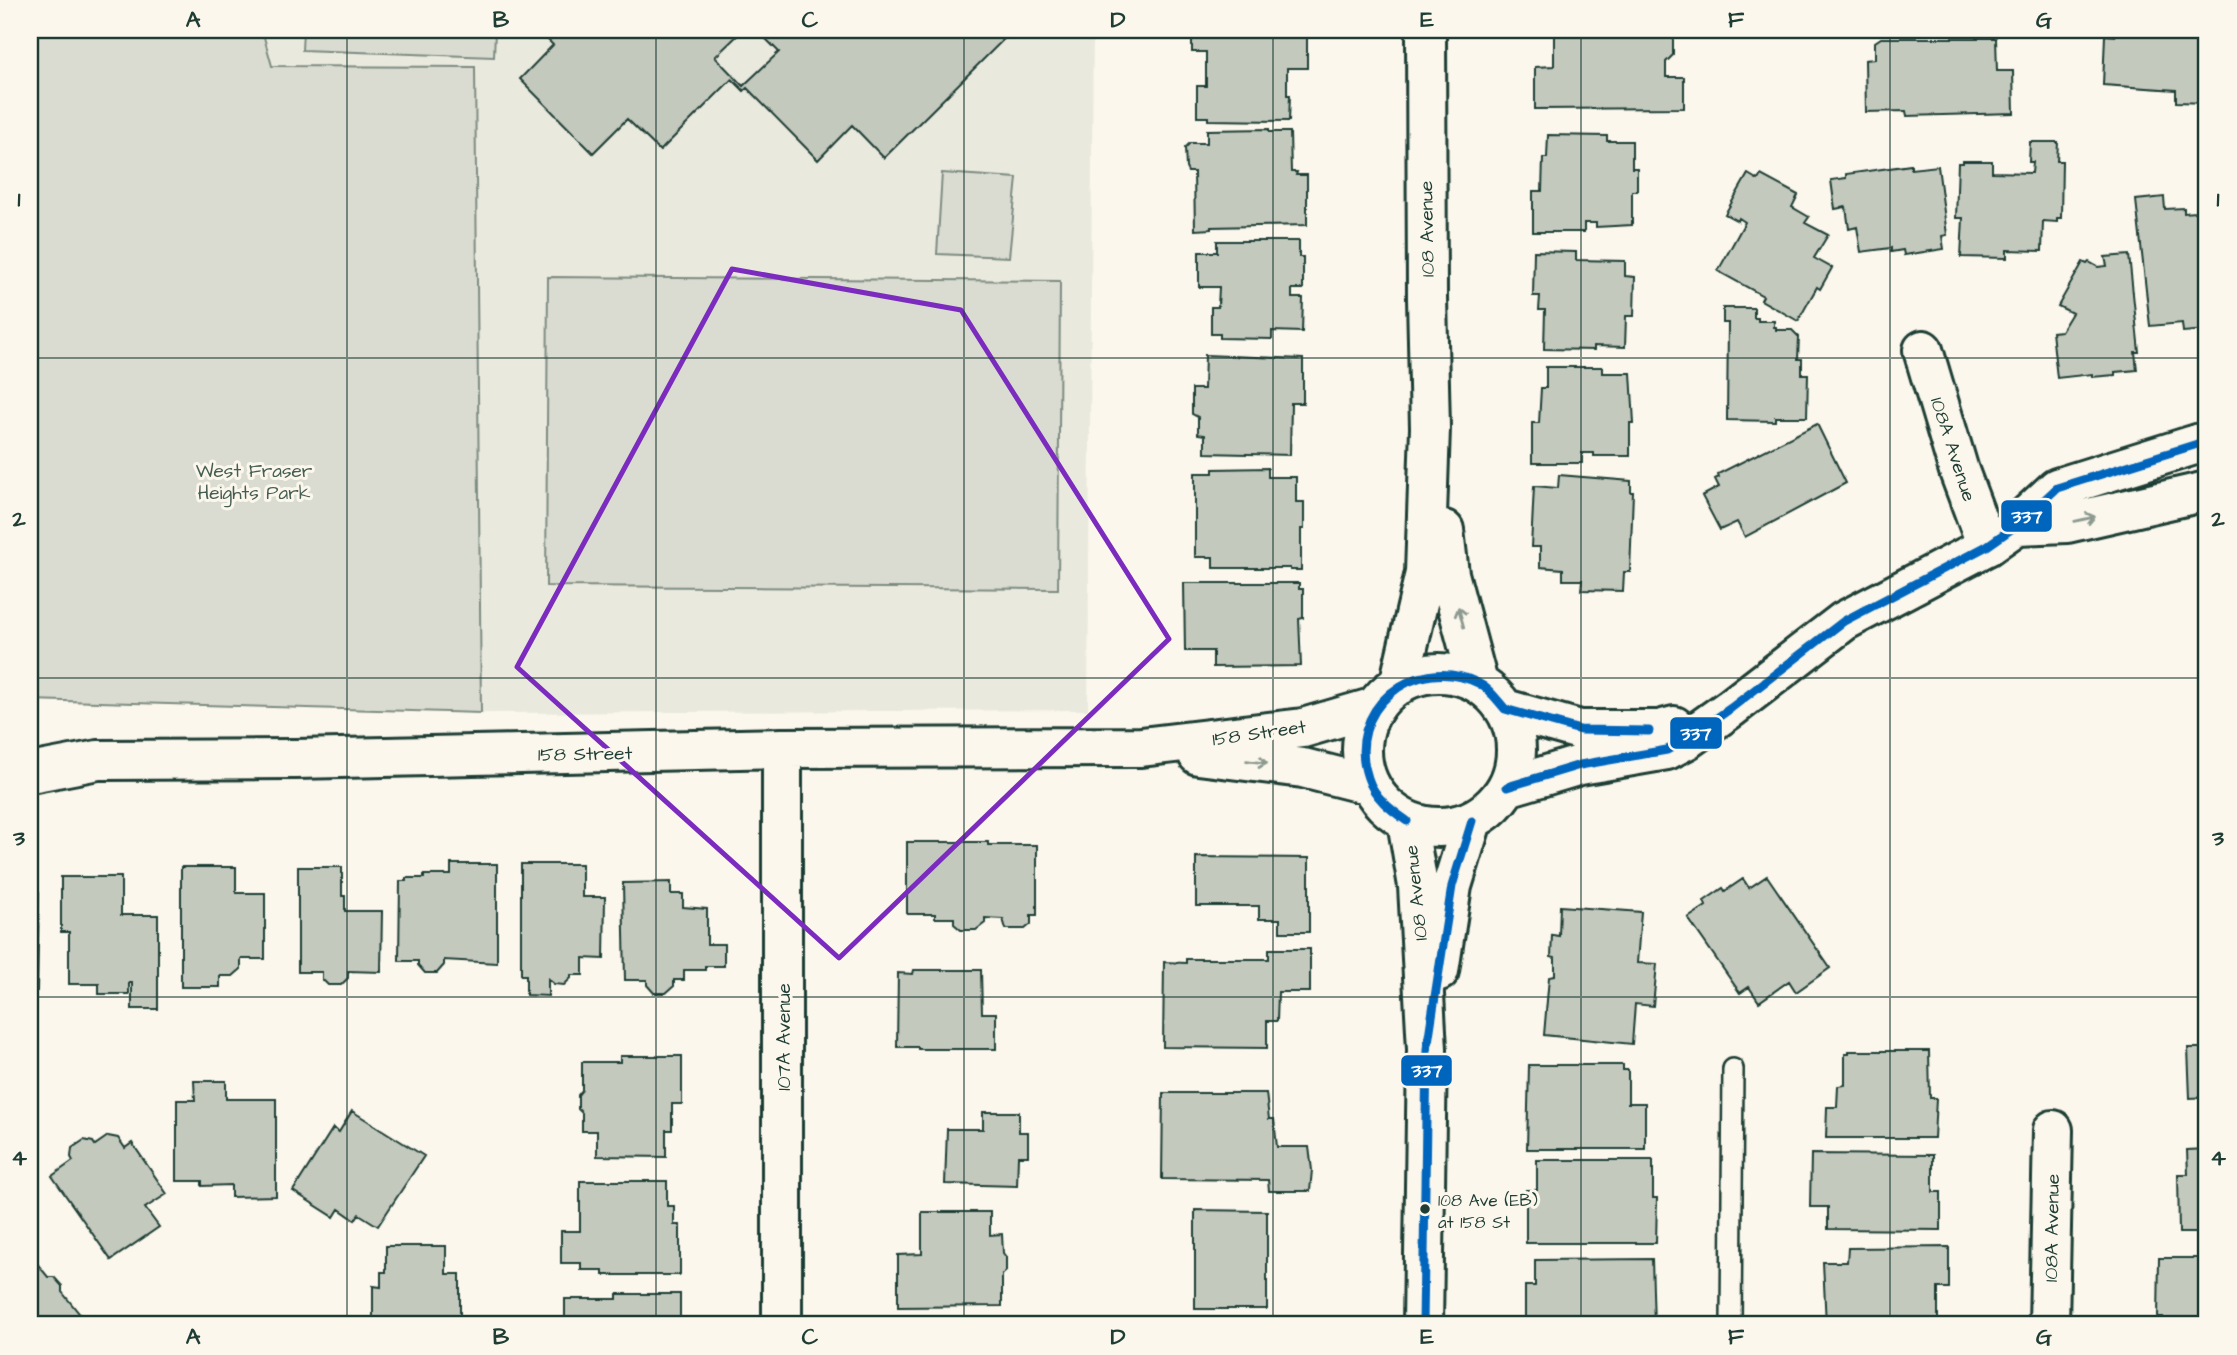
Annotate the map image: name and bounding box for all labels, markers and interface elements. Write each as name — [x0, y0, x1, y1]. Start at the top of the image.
text: A — [186, 4, 201, 36]
text: B — [493, 4, 510, 36]
text: C — [802, 4, 819, 36]
text: D — [1111, 4, 1126, 36]
text: E — [1420, 4, 1434, 36]
text: F — [1728, 4, 1745, 36]
text: G — [2036, 4, 2052, 36]
street label: 108 Avenue — [1413, 181, 1442, 277]
text: 1 — [18, 183, 21, 215]
text: 1 — [2217, 183, 2220, 215]
street label: 108A Avenue — [1923, 394, 1982, 505]
park label: West Fraser Heights Park — [196, 458, 313, 508]
line badge: 337 — [2000, 499, 2053, 533]
text: 2 — [11, 503, 26, 535]
text: 2 — [2210, 503, 2225, 535]
text: 337 — [2010, 504, 2043, 531]
one-way arrow — [2073, 512, 2096, 525]
one-way arrow — [1454, 606, 1467, 629]
street label: 158 Street — [1211, 714, 1308, 753]
line badge: 337 — [1669, 716, 1723, 750]
text: 337 — [1679, 721, 1712, 748]
street label: 158 Street — [538, 740, 633, 769]
one-way arrow — [1245, 756, 1268, 769]
text: 3 — [12, 822, 25, 854]
text: 3 — [2211, 822, 2224, 854]
street label: 108 Avenue — [1398, 844, 1435, 942]
street label: 107A Avenue — [771, 983, 798, 1091]
line badge: 337 — [1400, 1054, 1453, 1087]
text: 337 — [1410, 1058, 1443, 1085]
text: 4 — [11, 1142, 27, 1174]
text: 4 — [2210, 1142, 2226, 1174]
street label: 108A Avenue — [2038, 1174, 2067, 1282]
place label: 108 Ave (EB) at 158 St — [1438, 1189, 1538, 1235]
marker: 108 Ave (EB) at 158 St — [1418, 1202, 1432, 1216]
text: A — [186, 1321, 201, 1353]
text: B — [493, 1321, 510, 1353]
text: C — [802, 1321, 819, 1353]
text: D — [1111, 1321, 1126, 1353]
text: E — [1420, 1321, 1434, 1353]
text: F — [1728, 1321, 1745, 1353]
text: G — [2036, 1321, 2052, 1353]

